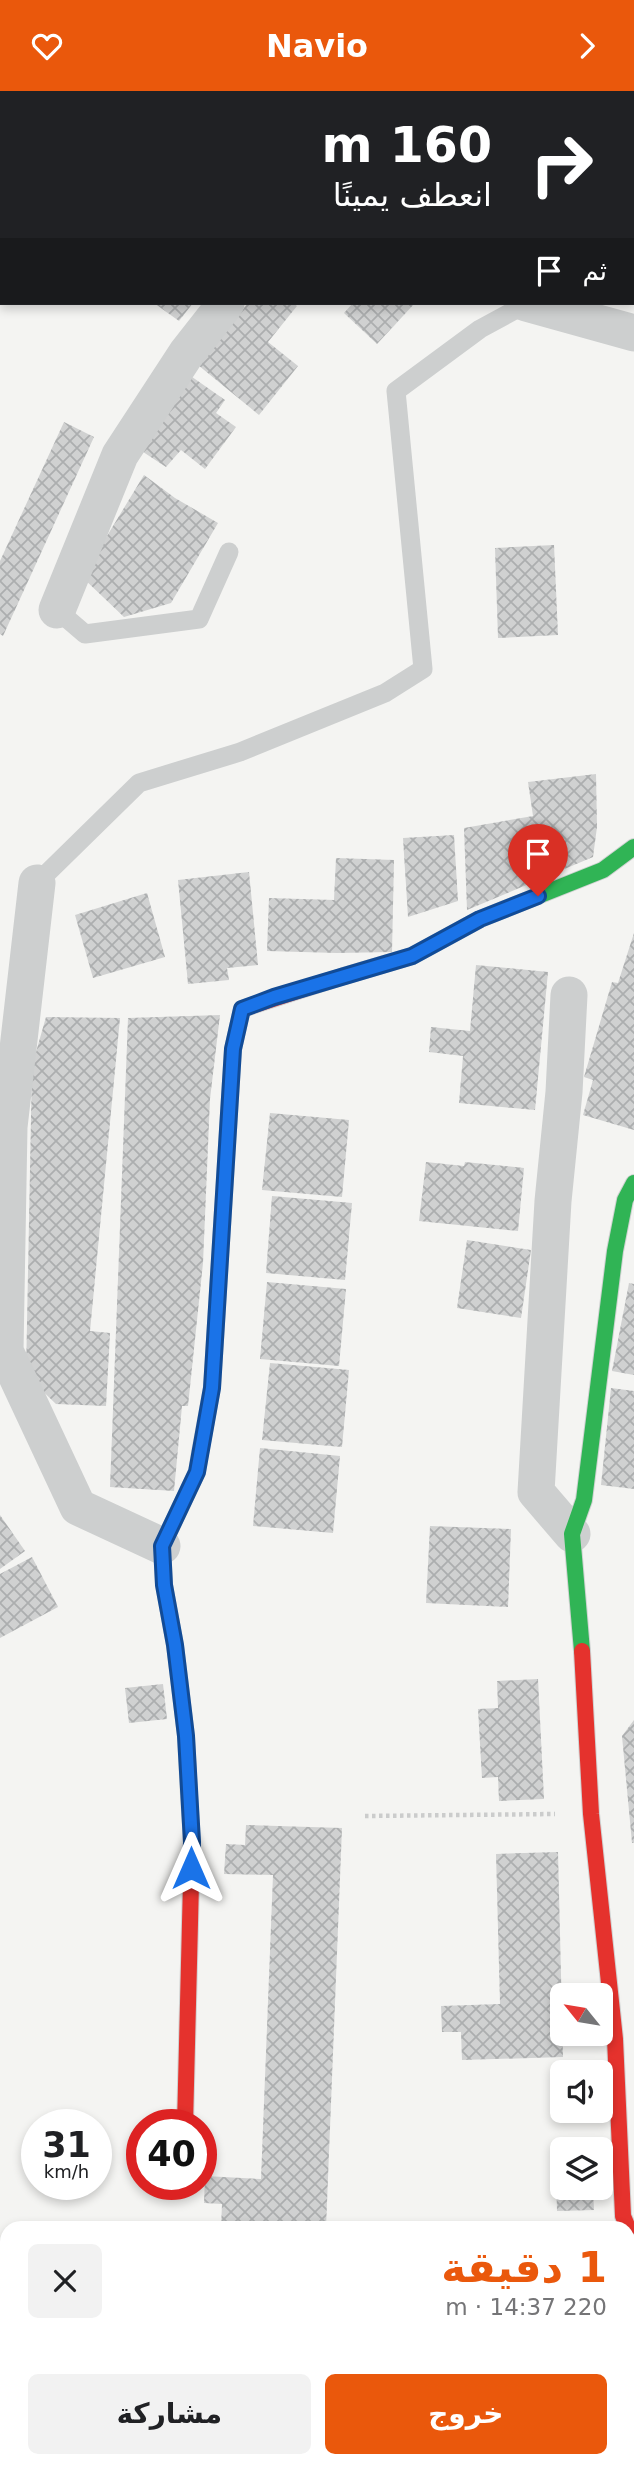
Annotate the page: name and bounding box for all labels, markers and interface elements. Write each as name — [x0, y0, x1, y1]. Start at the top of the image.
icon: heart — [28, 27, 66, 65]
text: Navio — [266, 27, 368, 65]
icon: forward — [568, 27, 606, 65]
text: 160 m — [322, 117, 492, 174]
icon: right — [516, 119, 607, 210]
text: انعطف يمينًا — [333, 176, 492, 214]
icon: arrive — [530, 252, 568, 290]
text: ثم — [582, 256, 607, 286]
pin — [508, 824, 568, 896]
icon: arrive — [519, 835, 557, 873]
position arrow — [154, 1831, 228, 1905]
north arrow — [550, 1983, 612, 2046]
map controls — [550, 1983, 613, 2200]
button: sound — [550, 2060, 613, 2123]
speed limit sign: 40 — [126, 2109, 217, 2200]
text: 31 — [42, 2125, 91, 2165]
button: layers — [550, 2137, 613, 2200]
text: km/h — [44, 2161, 89, 2182]
text: 1 دقيقة — [441, 2243, 607, 2292]
button: close — [28, 2244, 102, 2318]
text: 220 m · 14:37 — [445, 2294, 607, 2320]
button: مشاركة — [28, 2374, 311, 2454]
button: خروج — [325, 2374, 607, 2454]

